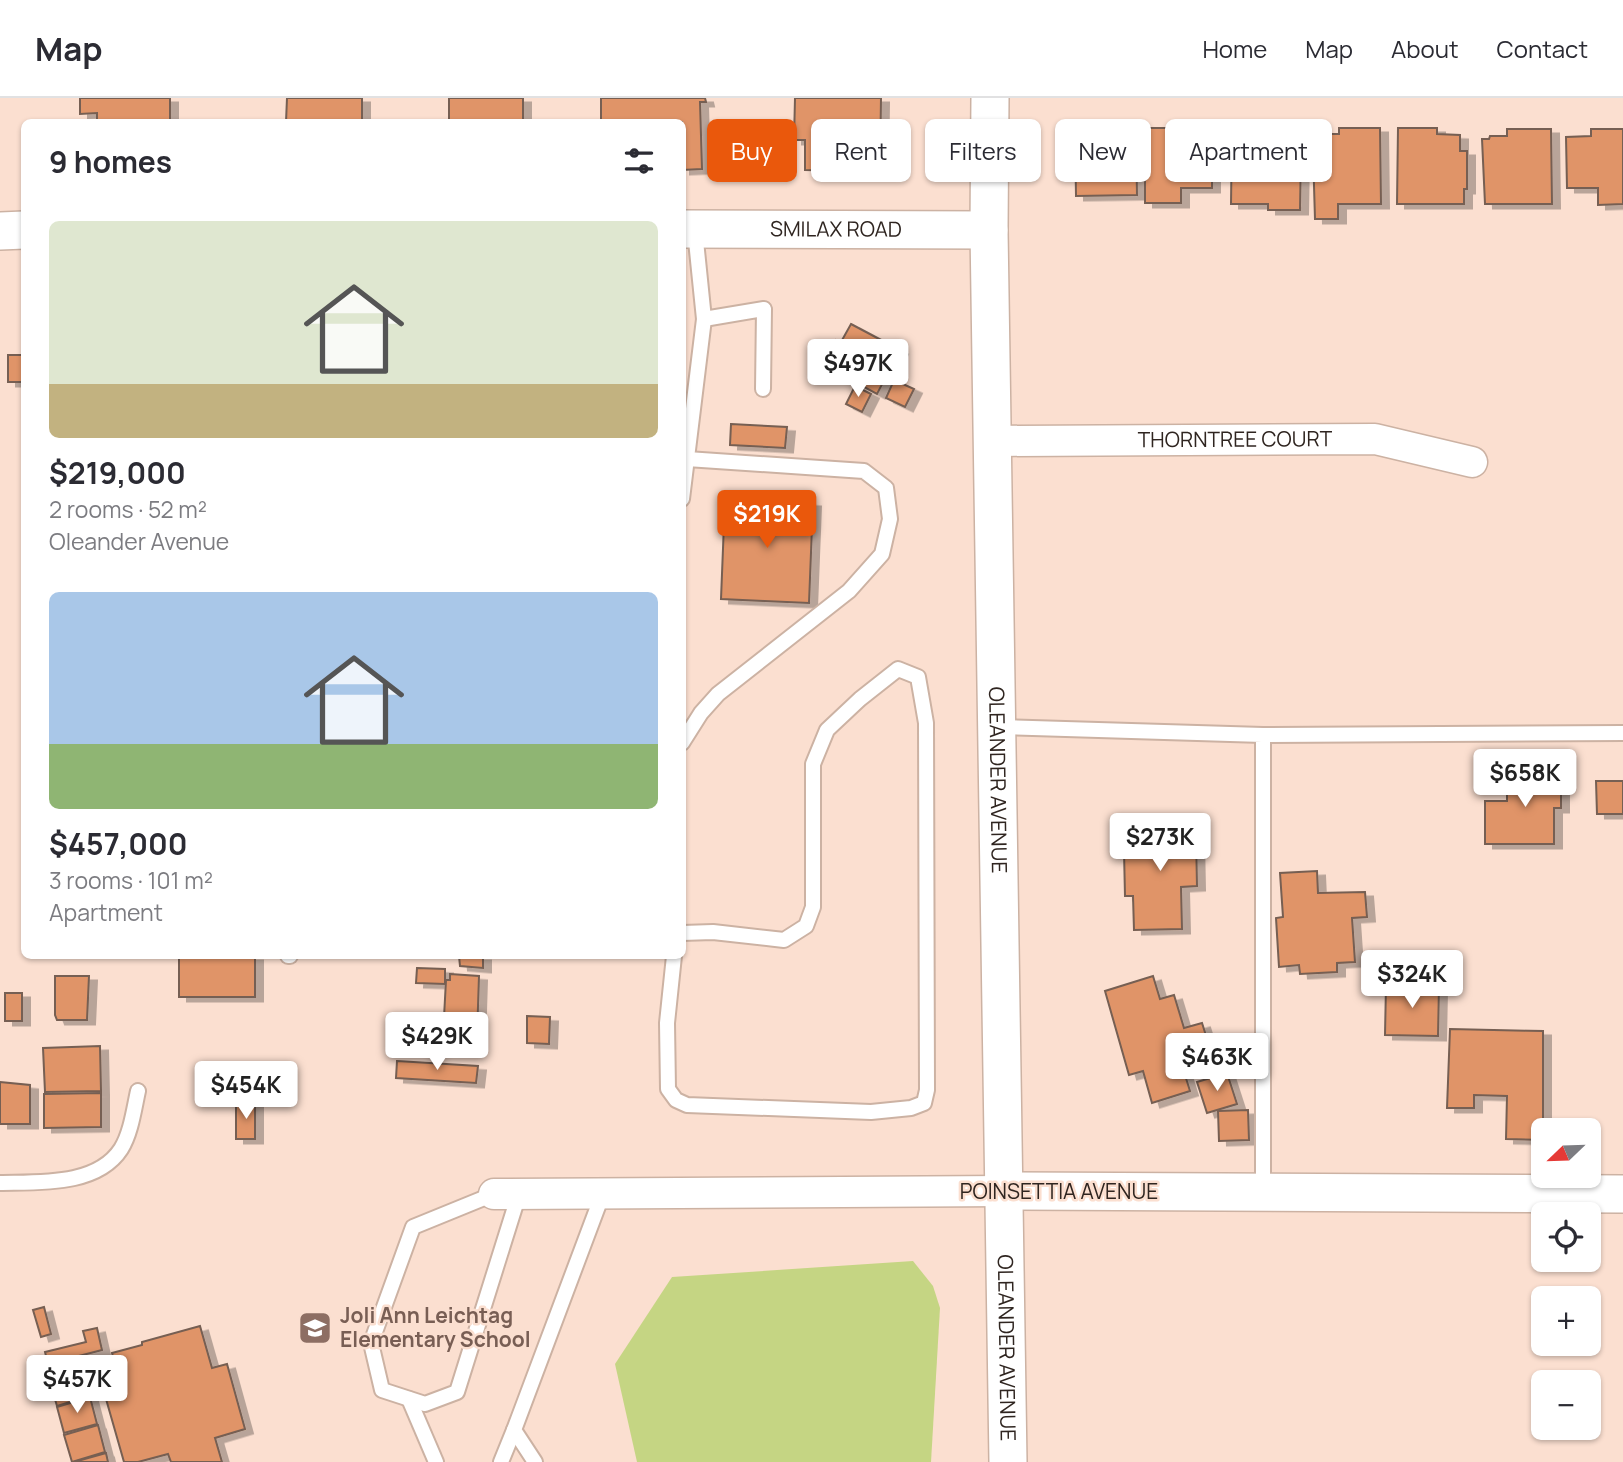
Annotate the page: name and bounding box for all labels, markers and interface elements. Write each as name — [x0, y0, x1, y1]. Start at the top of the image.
text: Map — [35, 26, 103, 71]
text: Home — [1202, 32, 1267, 65]
text: Map — [1305, 32, 1353, 65]
text: About — [1391, 32, 1459, 65]
text: Contact — [1497, 32, 1588, 65]
chip: Buy — [707, 119, 797, 182]
chip: Rent — [811, 119, 911, 182]
chip: Filters — [925, 119, 1041, 182]
chip: New — [1055, 119, 1151, 182]
chip: Apartment — [1165, 119, 1332, 182]
text: 9 homes — [49, 141, 172, 182]
icon: filters — [620, 142, 658, 180]
street label: SMILAX ROAD — [770, 214, 902, 243]
icon: home — [291, 266, 417, 392]
pin: $497K — [809, 340, 907, 399]
text: $497K — [823, 346, 893, 378]
street label: THORNTREE COURT — [1138, 424, 1333, 453]
text: $219,000 — [49, 452, 186, 493]
pin: $219K — [718, 490, 816, 550]
text: 2 rooms · 52 m² — [49, 493, 207, 525]
text: $219K — [733, 497, 801, 529]
text: Oleander Avenue — [49, 525, 229, 557]
icon: home — [291, 637, 417, 763]
street label: OLEANDER AVENUE — [983, 686, 1014, 874]
pin: $658K — [1476, 750, 1574, 809]
text: $658K — [1489, 756, 1561, 788]
pin: $273K — [1111, 814, 1209, 873]
text: $273K — [1126, 820, 1194, 852]
text: $457,000 — [49, 823, 188, 864]
text: 3 rooms · 101 m² — [49, 864, 213, 896]
text: Apartment — [49, 896, 163, 928]
pin: $324K — [1363, 950, 1461, 1010]
text: $324K — [1377, 957, 1447, 989]
pin: $429K — [388, 1012, 486, 1072]
text: $429K — [401, 1019, 473, 1051]
pin: $463K — [1168, 1034, 1266, 1093]
text: $463K — [1182, 1040, 1253, 1072]
pin: $454K — [197, 1062, 295, 1121]
text: $454K — [211, 1068, 281, 1100]
north arrow — [1531, 1118, 1601, 1188]
map controls — [1531, 1118, 1601, 1440]
street label: POINSETTIA AVENUE — [960, 1177, 1158, 1205]
button: locate — [1531, 1202, 1601, 1272]
street label: OLEANDER AVENUE — [992, 1254, 1023, 1441]
button: + — [1531, 1286, 1601, 1356]
place label: Joli Ann Leichtag Elementary School — [340, 1301, 531, 1353]
school or university icon: Joli Ann Leichtag Elementary School — [296, 1309, 334, 1347]
pin: $457K — [28, 1356, 126, 1415]
text: $457K — [42, 1362, 112, 1394]
button: − — [1531, 1370, 1601, 1440]

